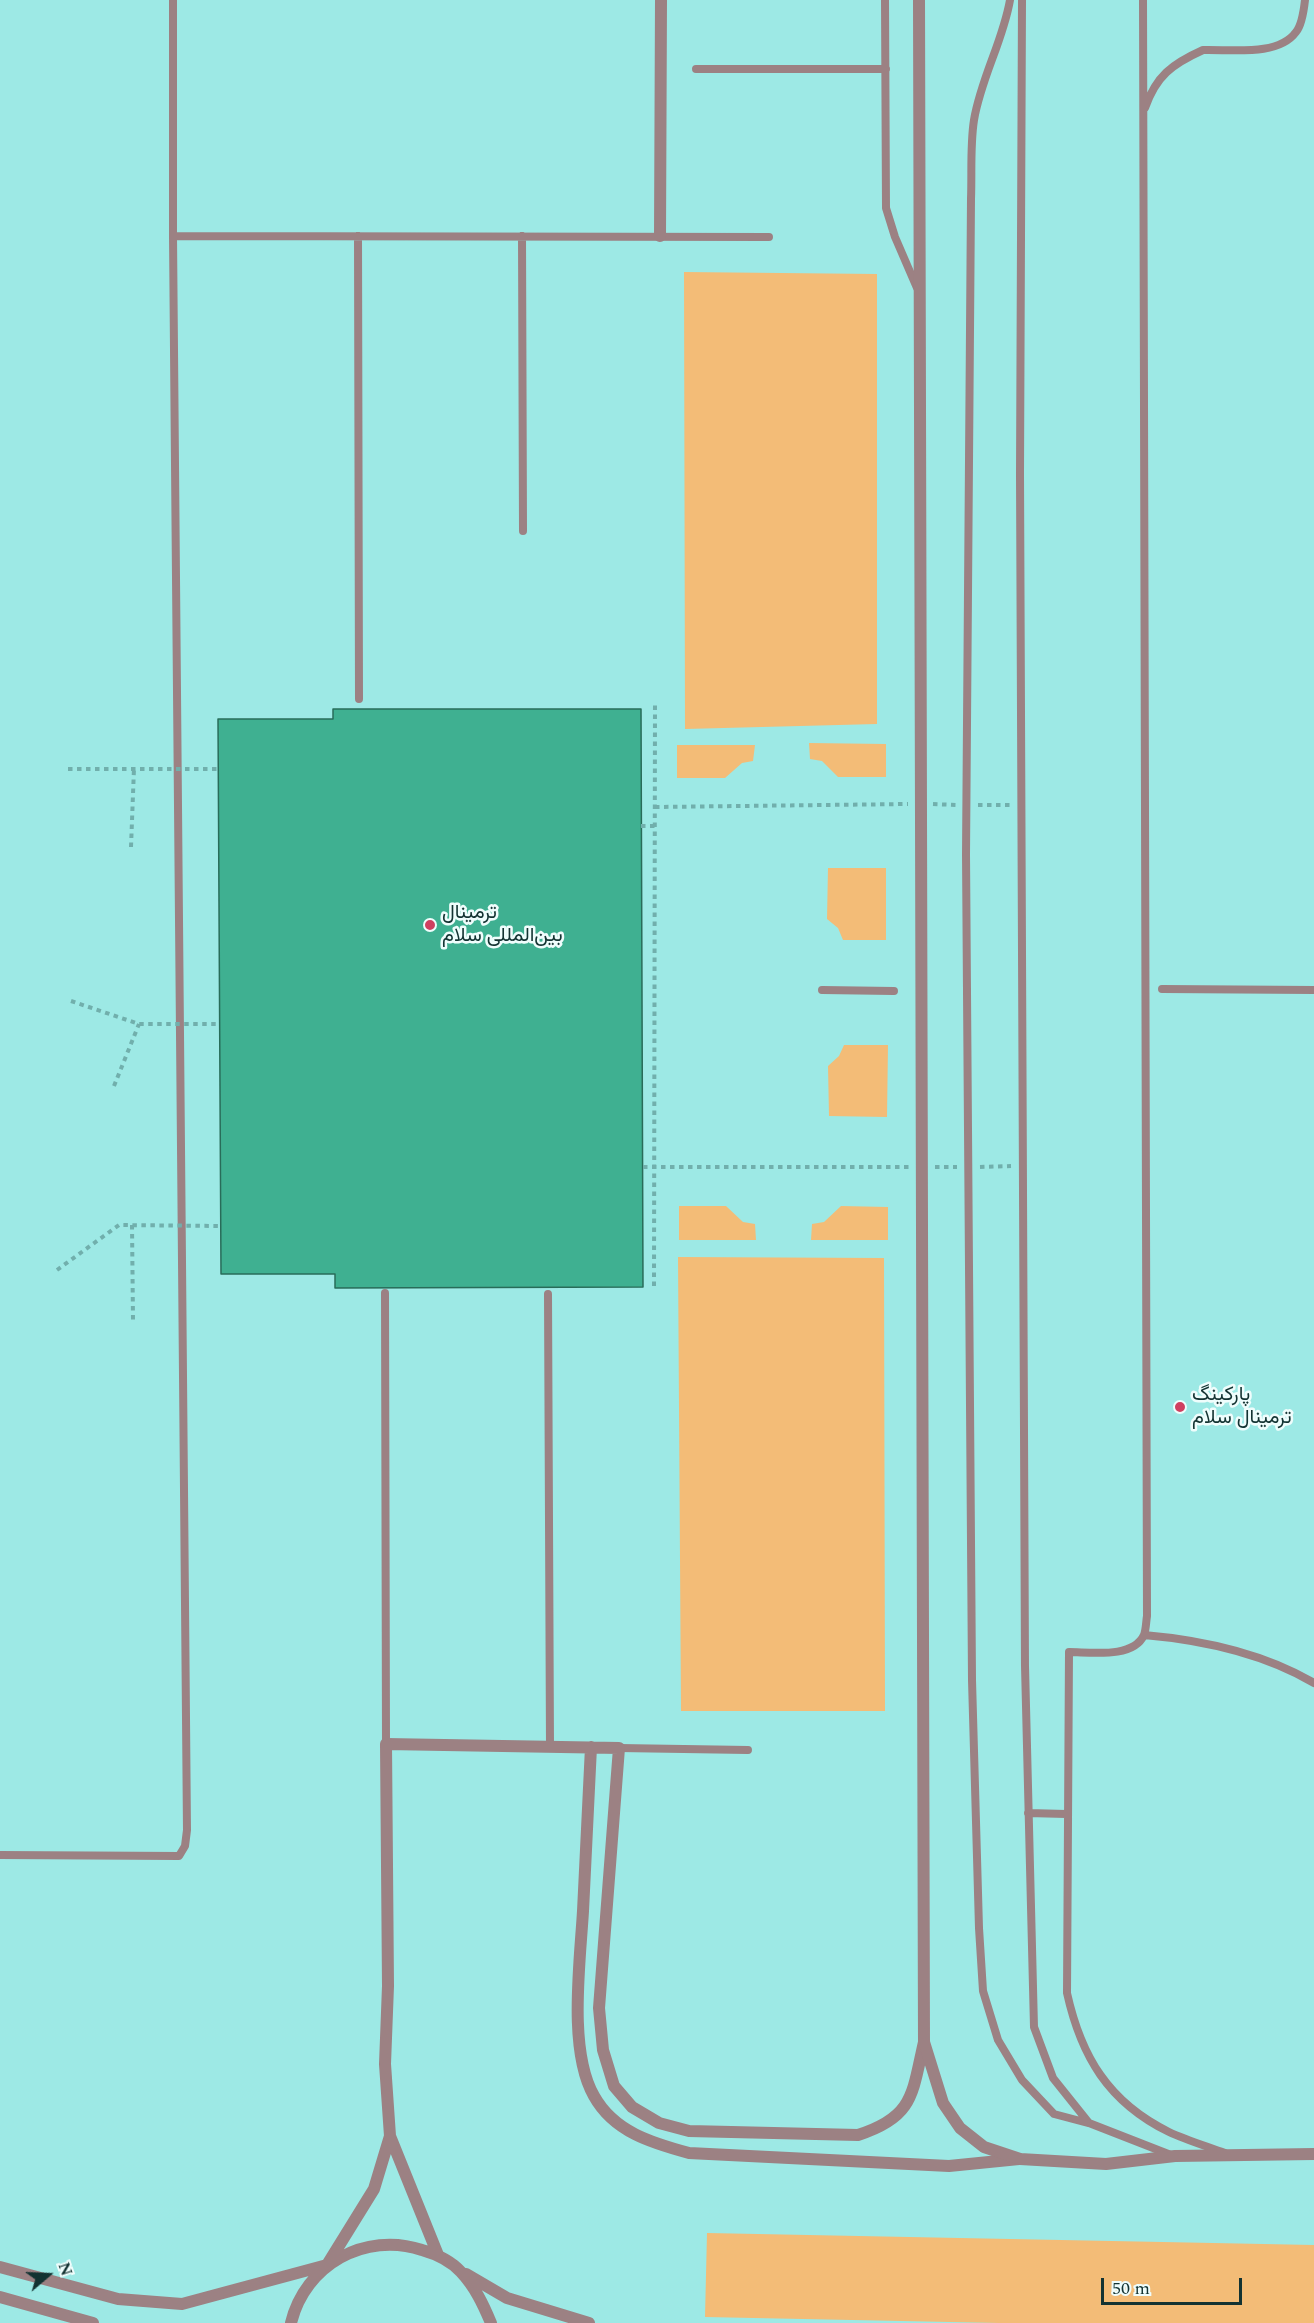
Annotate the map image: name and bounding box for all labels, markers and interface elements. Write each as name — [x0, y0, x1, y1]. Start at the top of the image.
place label: ترمینال بین‌المللی سلام — [442, 902, 563, 949]
marker: ترمینال بین‌المللی سلام — [423, 918, 437, 932]
place label: پارکینگ ترمینال سلام — [1192, 1384, 1292, 1431]
marker: پارکینگ ترمینال سلام — [1173, 1400, 1187, 1414]
north arrow — [18, 2245, 78, 2305]
text: N — [52, 2259, 78, 2279]
scale bar — [1104, 2266, 1245, 2304]
text: 50 m — [1112, 2275, 1150, 2302]

